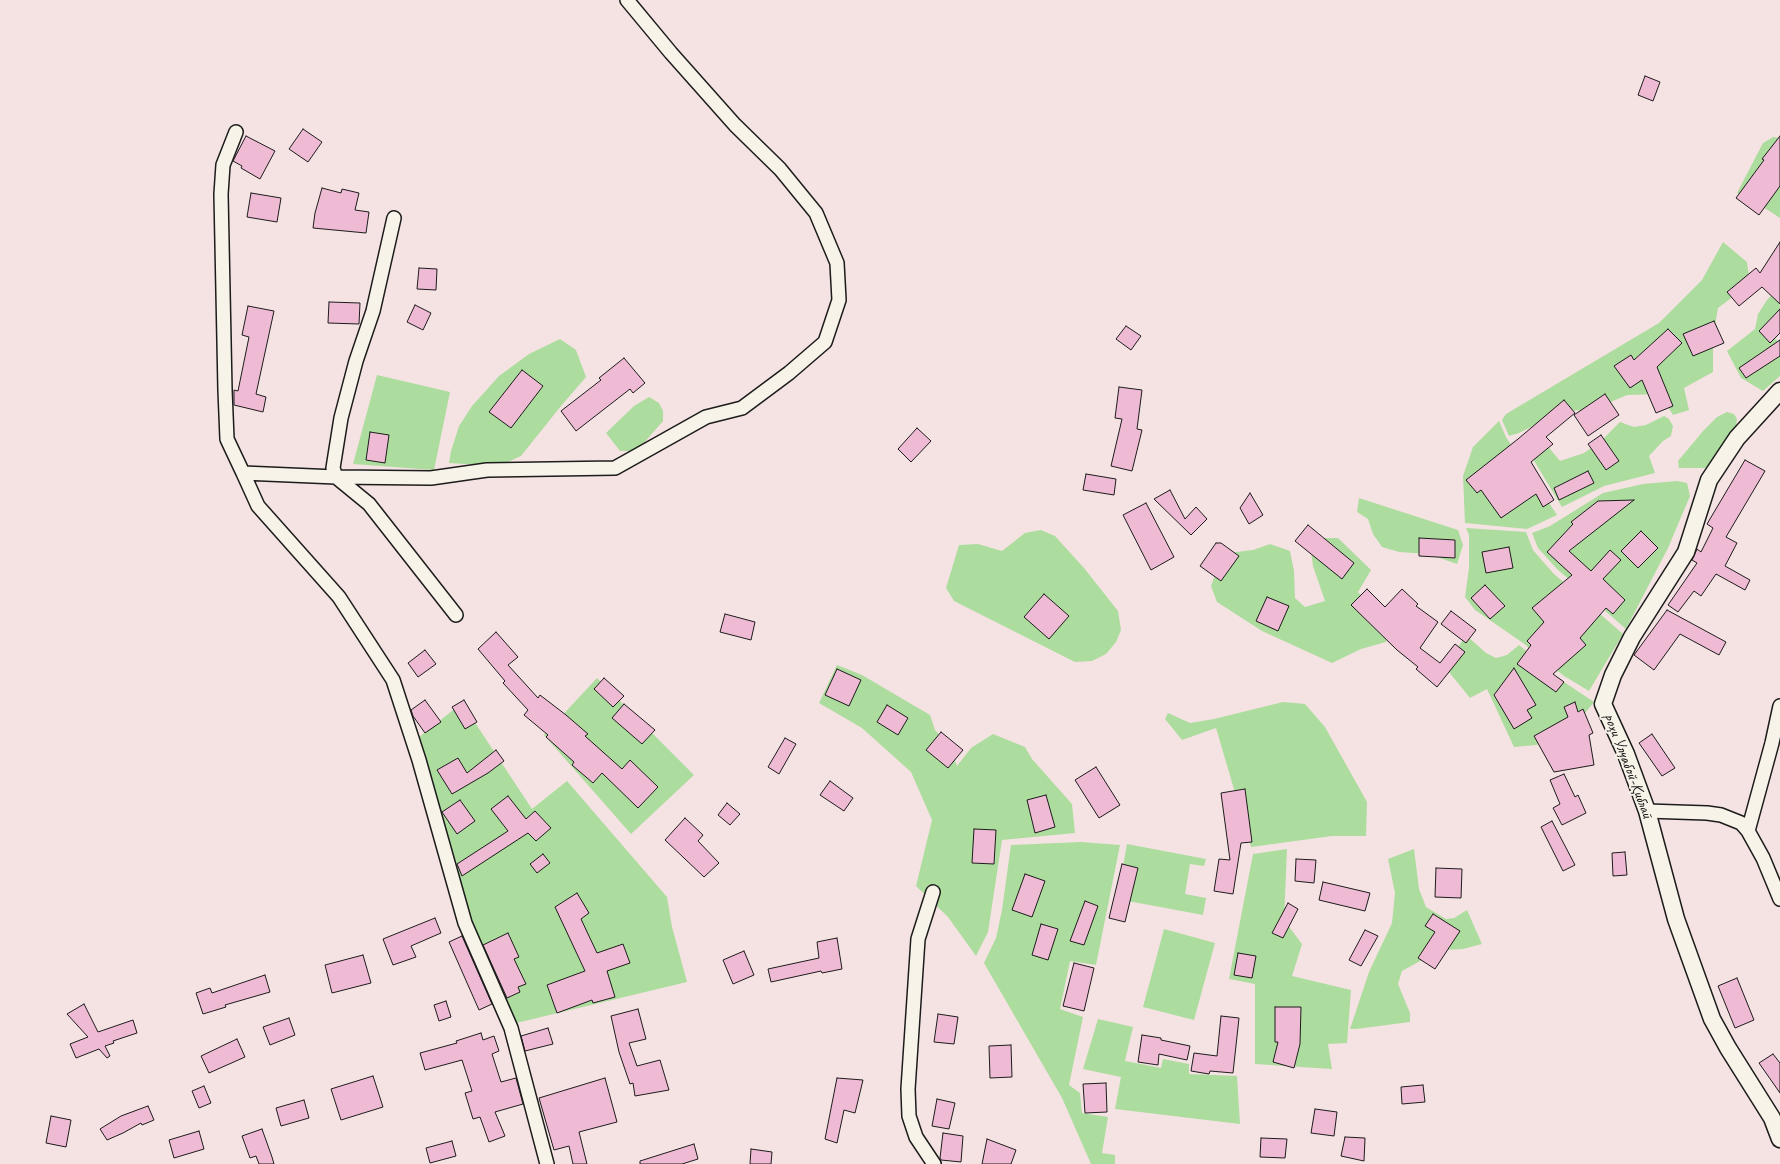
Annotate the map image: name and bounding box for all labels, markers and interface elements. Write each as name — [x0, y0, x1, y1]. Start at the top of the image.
street label: роҳи Улҷабой-Қиблаӣ — [1599, 711, 1657, 821]

